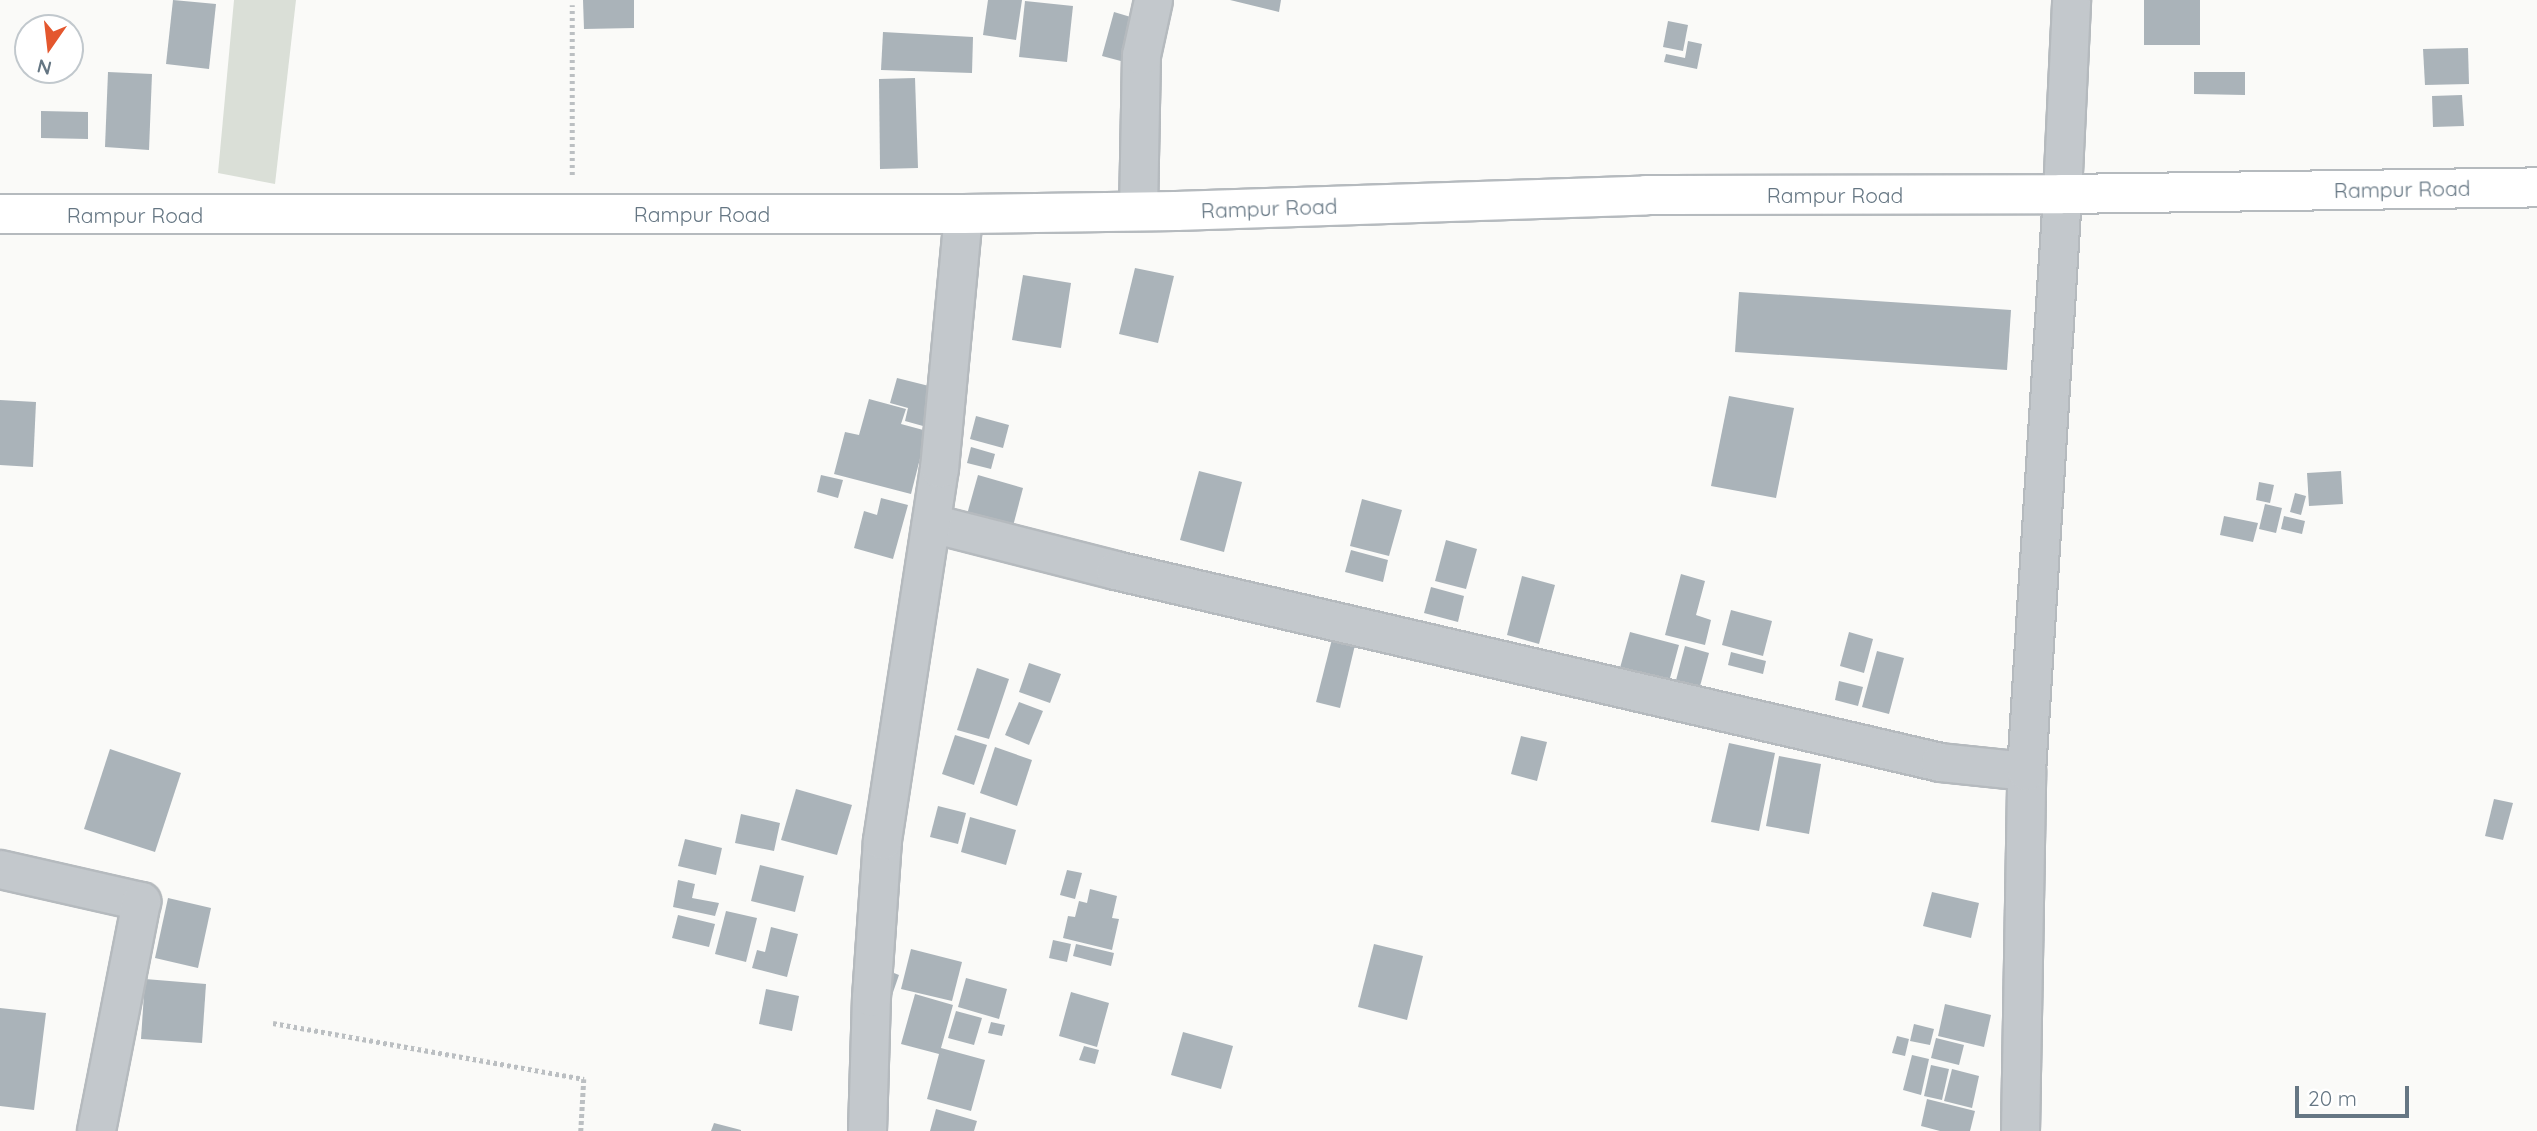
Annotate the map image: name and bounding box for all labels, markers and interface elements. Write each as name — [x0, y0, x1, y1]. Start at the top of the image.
north arrow — [14, 14, 84, 84]
text: N — [35, 54, 54, 81]
street label: Rampur Road — [2333, 175, 2471, 203]
street label: Rampur Road — [1767, 182, 1903, 208]
street label: Rampur Road — [1200, 193, 1338, 223]
street label: Rampur Road — [634, 201, 770, 227]
street label: Rampur Road — [67, 202, 203, 228]
scale bar — [2299, 1072, 2413, 1116]
text: 20 m — [2308, 1085, 2357, 1111]

